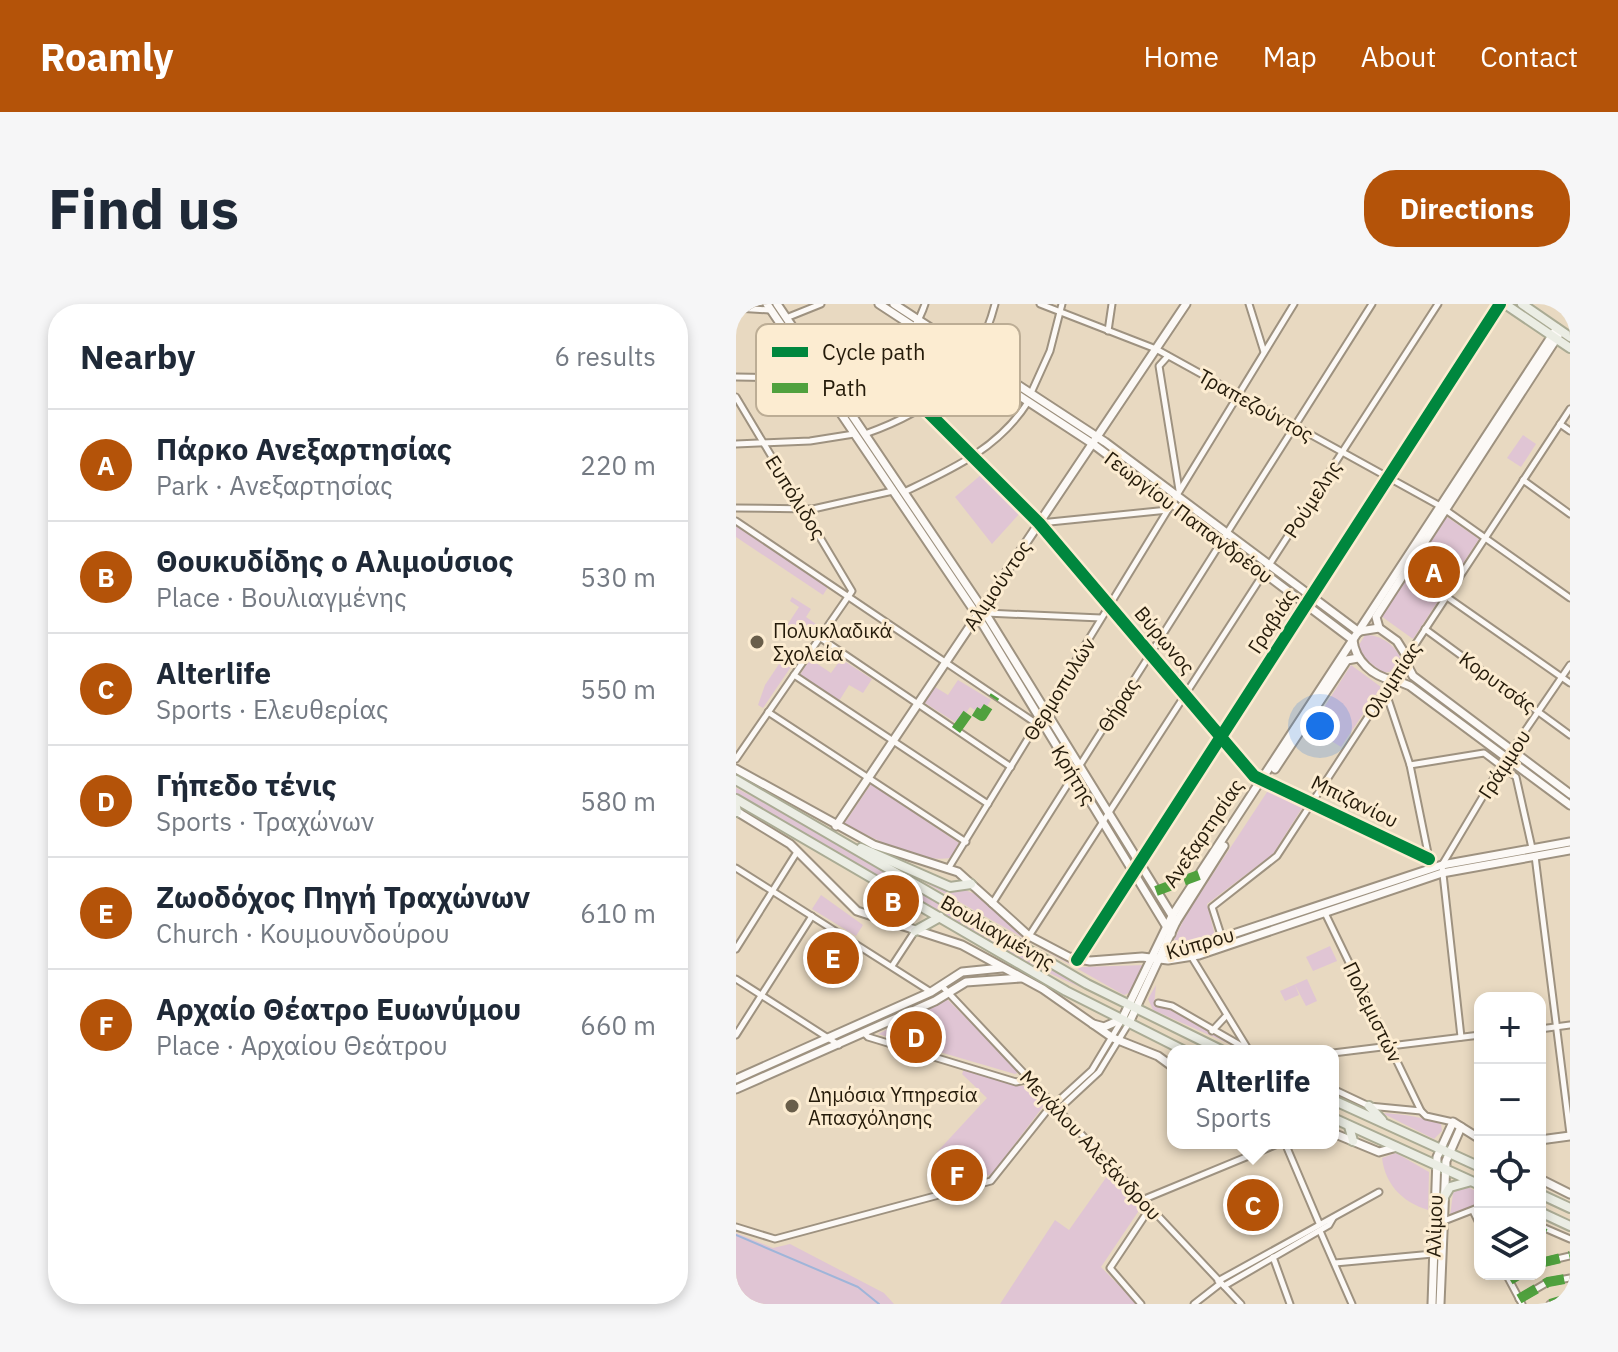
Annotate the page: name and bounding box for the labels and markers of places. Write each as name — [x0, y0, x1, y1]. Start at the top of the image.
pin: A — [1408, 542, 1460, 602]
place label: Πολυκλαδικά Σχολεία — [773, 617, 892, 667]
marker: Πολυκλαδικά Σχολεία — [748, 633, 766, 651]
pin: B — [867, 871, 919, 931]
pin: E — [807, 928, 859, 988]
pin: D — [890, 1007, 942, 1067]
place label: Δημόσια Υπηρεσία Απασχόλησης — [808, 1081, 978, 1131]
marker: Δημόσια Υπηρεσία Απασχόλησης — [783, 1097, 801, 1115]
pin: F — [931, 1145, 983, 1205]
pin: C — [1227, 1175, 1279, 1235]

